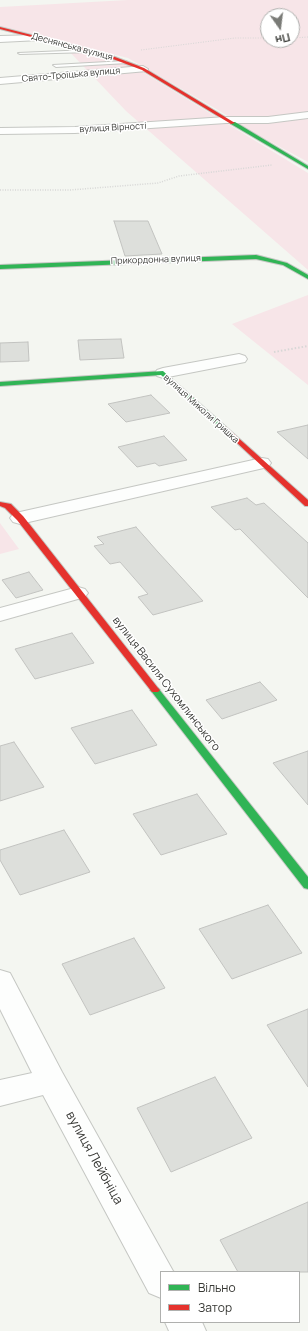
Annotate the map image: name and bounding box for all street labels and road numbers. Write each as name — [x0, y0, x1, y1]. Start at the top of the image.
street label: Деснянська вулиця — [30, 31, 114, 63]
street label: Свято-Троїцька вулиця — [21, 65, 121, 85]
street label: вулиця Вірності — [79, 121, 147, 135]
street label: Прикордонна вулиця — [111, 253, 201, 267]
street label: вулиця Миколи Гришка — [161, 372, 241, 446]
street label: вулиця Василя Сухомлинського — [109, 614, 223, 754]
street label: вулиця Лейбніца — [62, 1109, 126, 1207]

